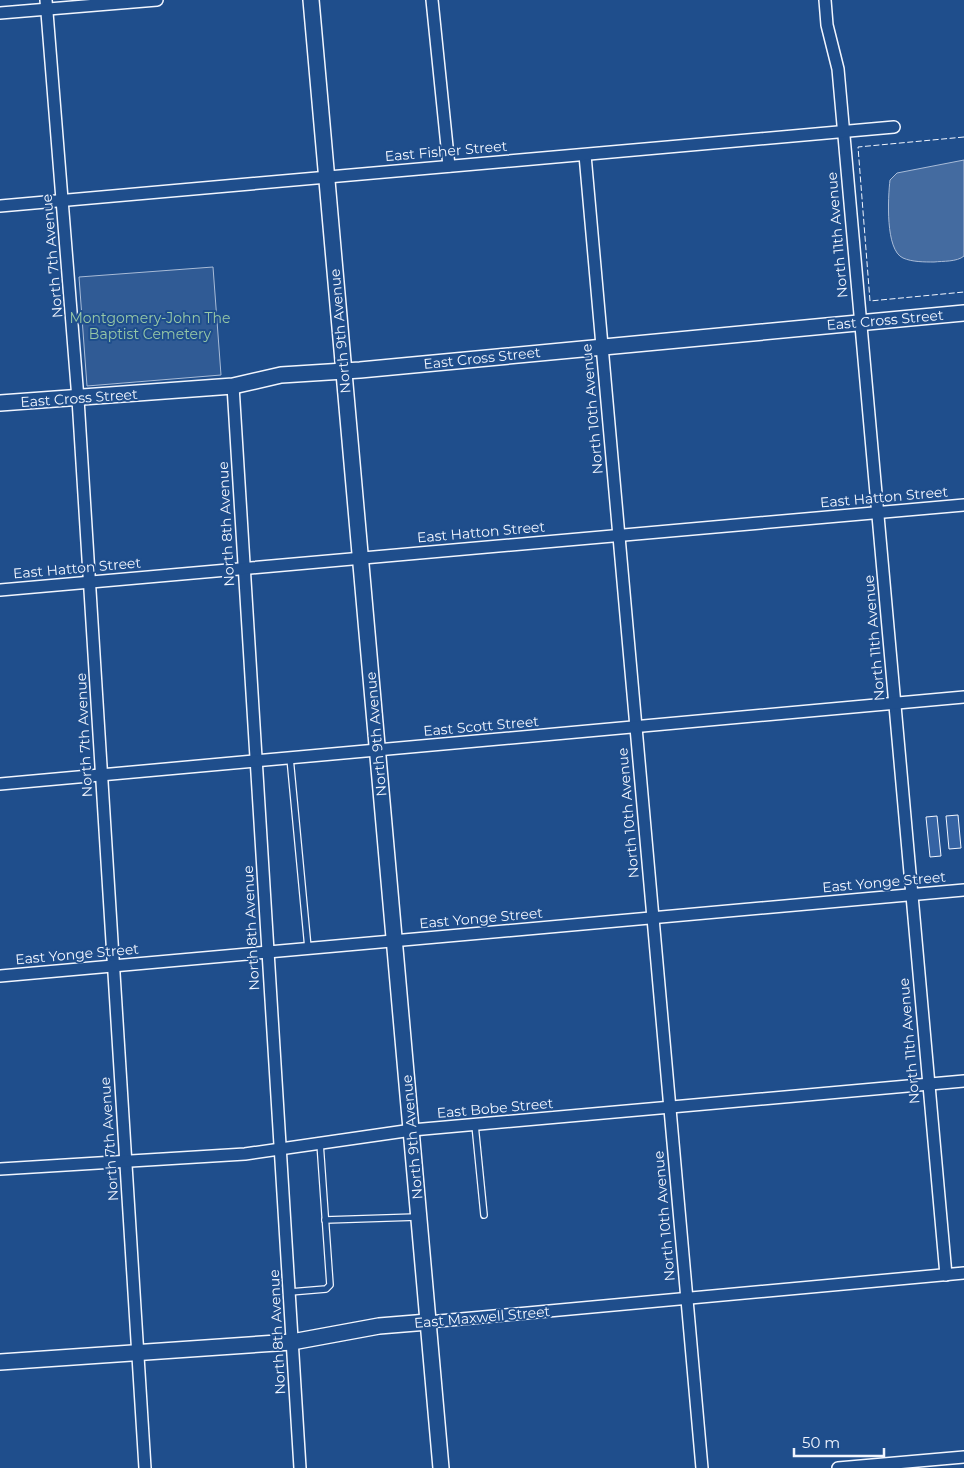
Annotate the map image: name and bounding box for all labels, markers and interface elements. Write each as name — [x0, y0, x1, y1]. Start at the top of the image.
street label: East Fisher Street — [384, 137, 508, 165]
street label: North 11th Avenue — [823, 171, 851, 299]
street label: North 7th Avenue — [38, 193, 66, 319]
street label: North 9th Avenue — [326, 268, 354, 394]
street label: East Cross Street — [826, 306, 945, 334]
park label: Montgomery-John The Baptist Cemetery — [69, 309, 231, 343]
street label: East Cross Street — [423, 343, 542, 373]
street label: North 10th Avenue — [577, 343, 607, 475]
street label: East Cross Street — [20, 385, 139, 411]
street label: North 8th Avenue — [214, 461, 238, 587]
street label: East Hatton Street — [819, 482, 949, 512]
street label: East Hatton Street — [416, 517, 546, 547]
street label: East Hatton Street — [12, 553, 142, 583]
street label: North 11th Avenue — [860, 574, 888, 702]
street label: North 9th Avenue — [362, 671, 390, 797]
street label: North 7th Avenue — [72, 672, 96, 798]
street label: East Scott Street — [422, 712, 540, 740]
street label: North 10th Avenue — [613, 747, 643, 879]
street label: North 8th Avenue — [239, 865, 263, 991]
street label: East Yonge Street — [821, 868, 947, 896]
street label: East Yonge Street — [418, 904, 544, 932]
street label: East Yonge Street — [14, 940, 140, 968]
street label: North 11th Avenue — [895, 977, 923, 1105]
street label: North 9th Avenue — [398, 1074, 426, 1200]
street label: North 7th Avenue — [96, 1076, 122, 1202]
street label: East Bobe Street — [436, 1094, 554, 1122]
street label: North 10th Avenue — [649, 1150, 679, 1282]
street label: North 8th Avenue — [265, 1269, 289, 1395]
street label: East Maxwell Street — [413, 1302, 551, 1332]
scale bar — [794, 1426, 884, 1458]
text: 50 m — [802, 1433, 840, 1452]

